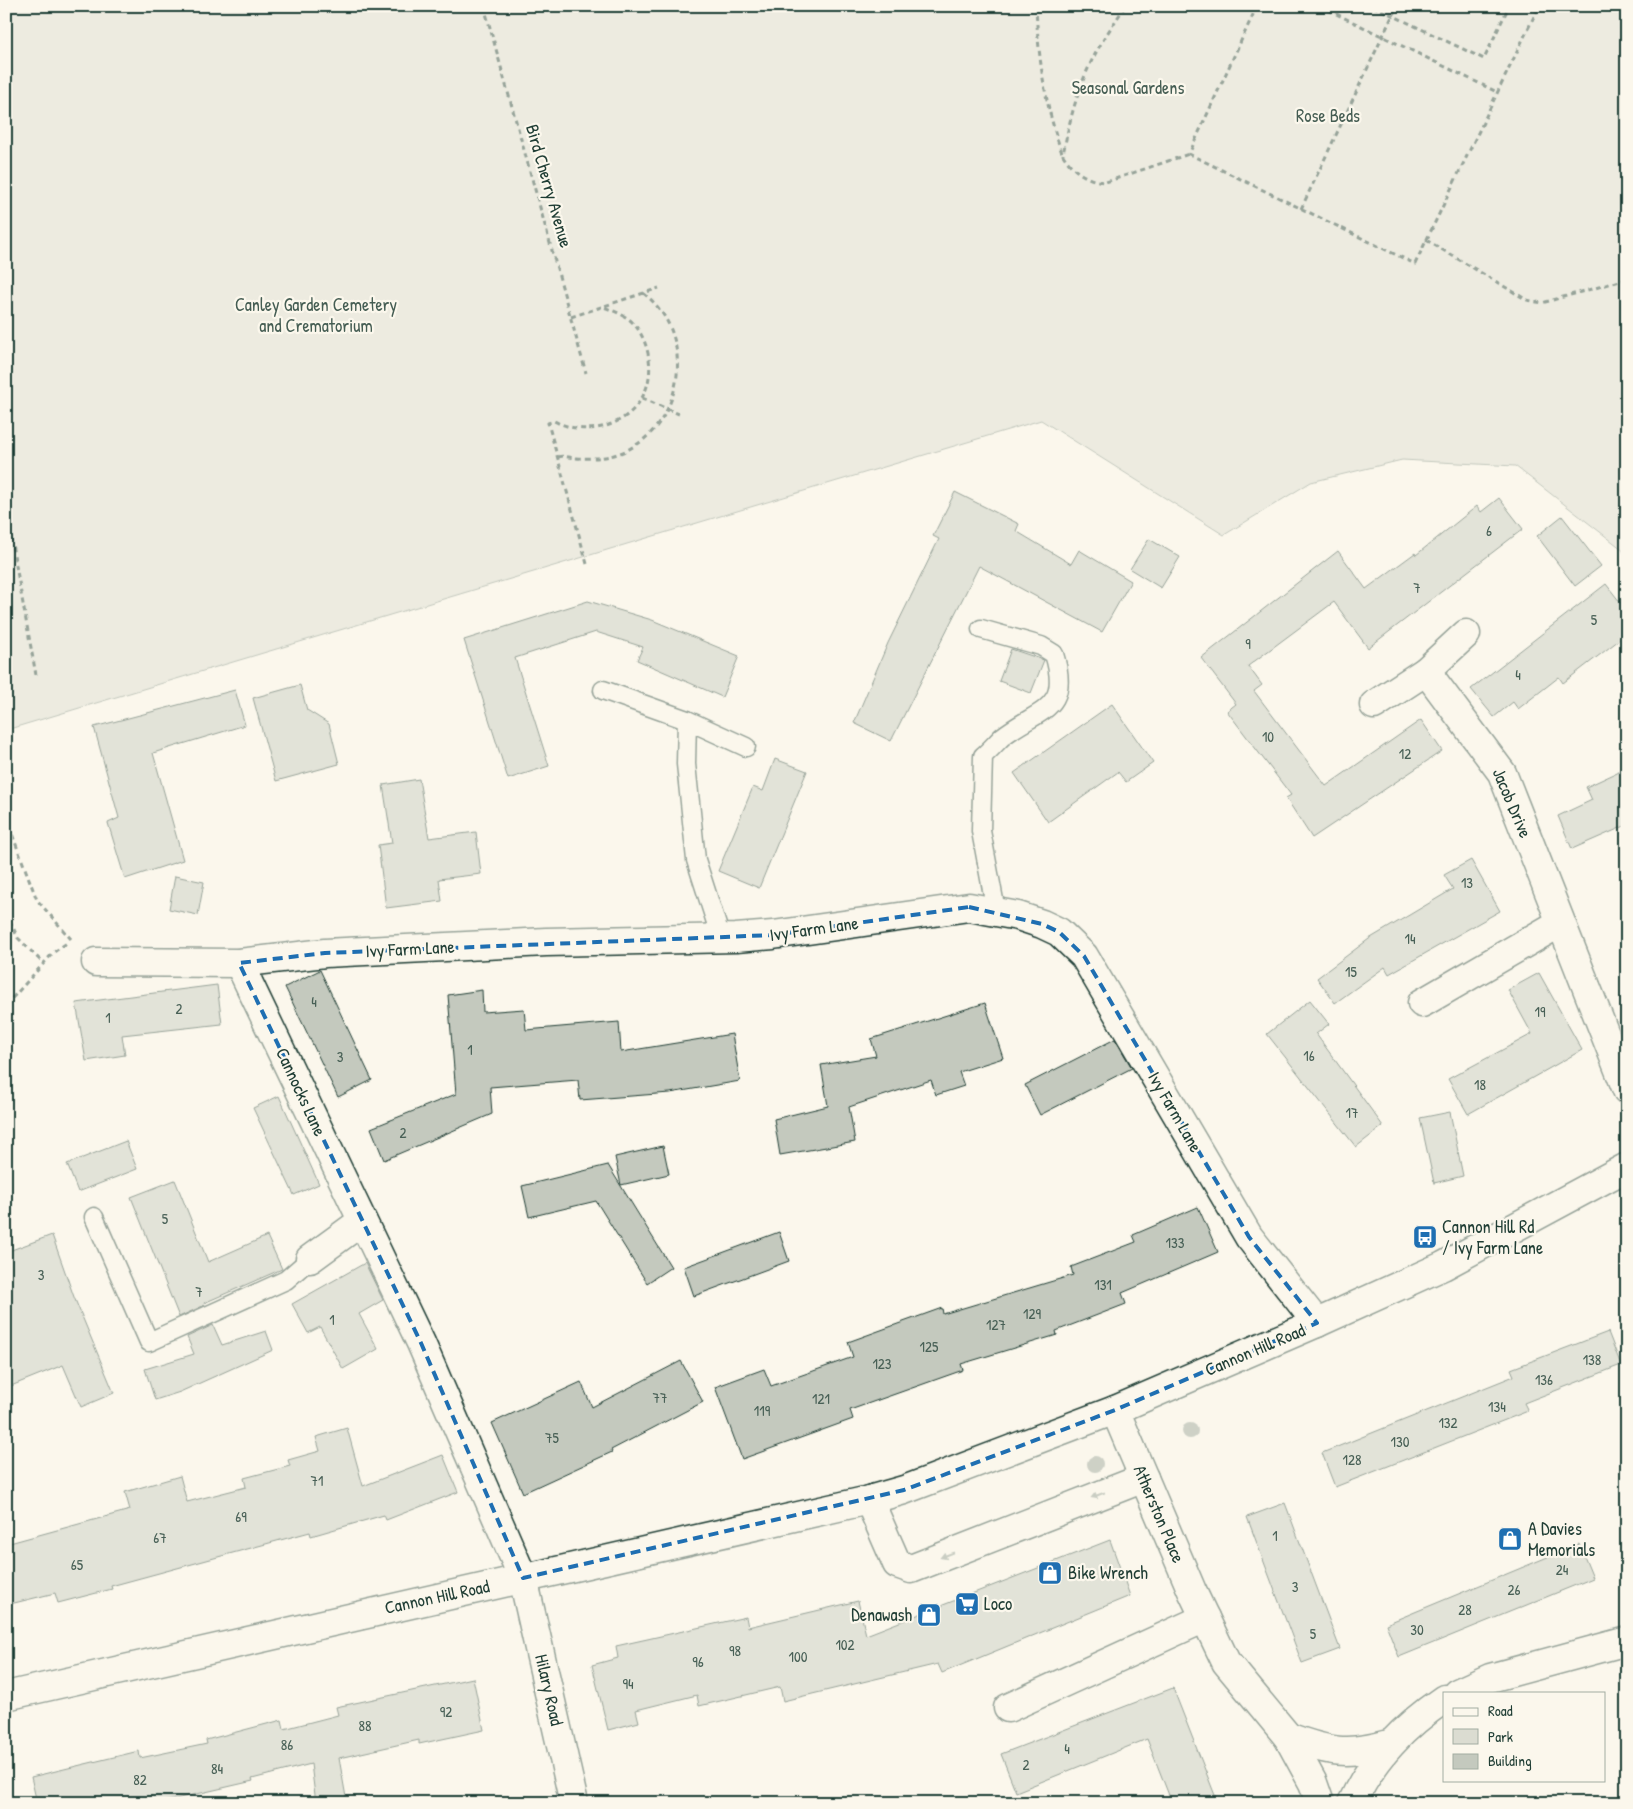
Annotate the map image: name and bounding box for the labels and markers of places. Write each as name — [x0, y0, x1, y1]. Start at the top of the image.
place label: Cannon Hill Rd / Ivy Farm Lane — [1442, 1214, 1543, 1260]
bus stop icon: Cannon Hill Rd / Ivy Farm Lane — [1412, 1224, 1438, 1250]
place label: A Davies Memorials — [1528, 1516, 1595, 1562]
shop icon: A Davies Memorials — [1497, 1526, 1523, 1552]
shop icon: Bike Wrench — [1037, 1560, 1063, 1586]
place label: Bike Wrench — [1068, 1560, 1148, 1585]
supermarket icon: Loco — [954, 1591, 980, 1617]
place label: Loco — [984, 1591, 1012, 1616]
place label: Denawash — [851, 1602, 912, 1627]
shop icon: Denawash — [916, 1602, 942, 1628]

